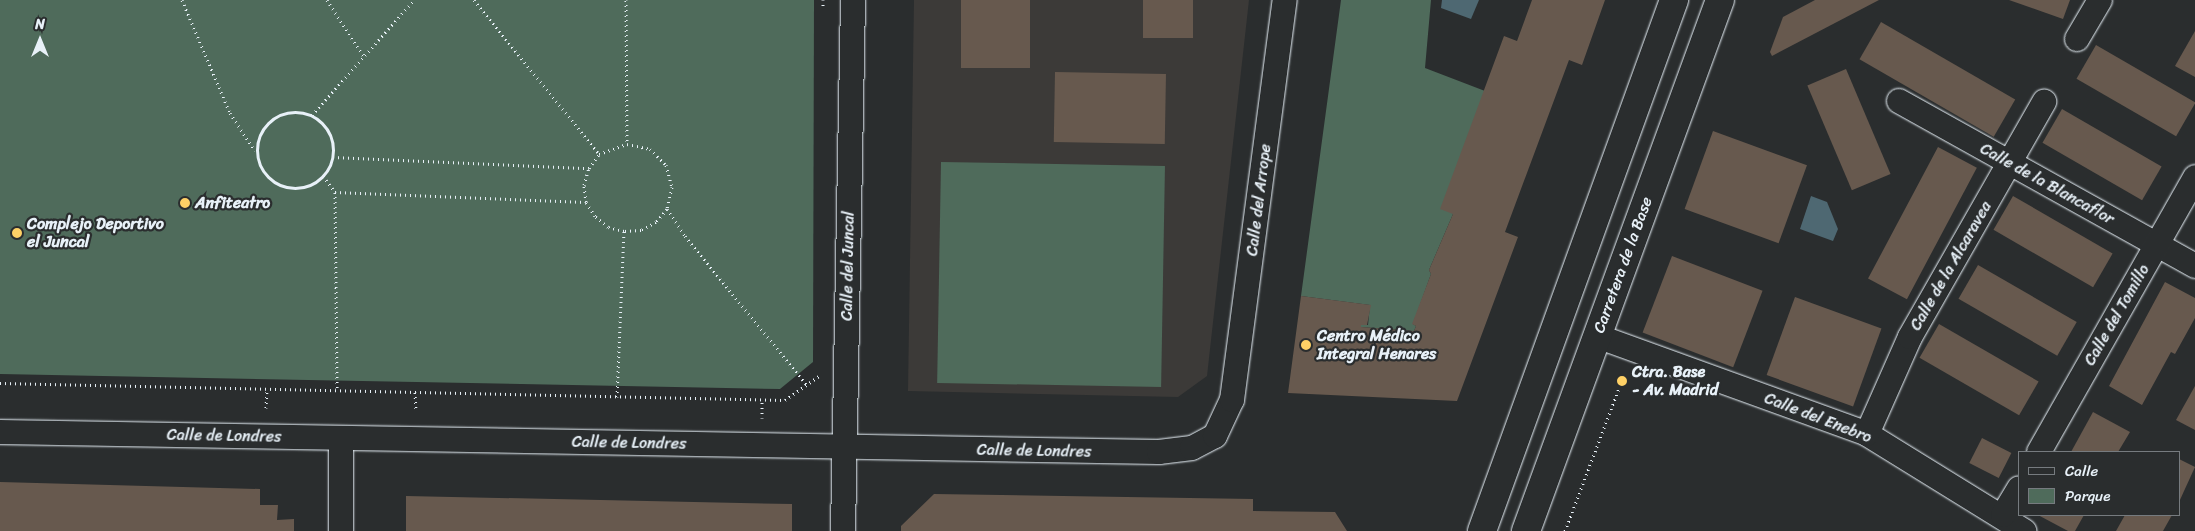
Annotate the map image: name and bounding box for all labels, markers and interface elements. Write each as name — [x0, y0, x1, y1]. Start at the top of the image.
text: N — [35, 12, 45, 37]
north arrow — [15, 15, 65, 65]
street label: Calle de la Blancaflor — [1977, 139, 2117, 229]
street label: Calle del Arrope — [1243, 143, 1275, 257]
place label: Anfiteatro — [195, 193, 270, 213]
street label: Carretera de la Base — [1589, 194, 1657, 336]
marker: Anfiteatro — [179, 197, 191, 209]
street label: Calle de la Alcaravea — [1906, 198, 1996, 334]
street label: Calle del Juncal — [837, 211, 859, 321]
place label: Complejo Deportivo el Juncal — [27, 214, 163, 252]
marker: Complejo Deportivo el Juncal — [11, 227, 23, 239]
street label: Calle del Tomillo — [2080, 261, 2154, 369]
place label: Centro Médico Integral Henares — [1317, 326, 1436, 364]
marker: Centro Médico Integral Henares — [1299, 338, 1313, 352]
place label: Ctra. Base - Av. Madrid — [1632, 362, 1718, 400]
marker: Ctra. Base - Av. Madrid — [1616, 375, 1628, 387]
street label: Calle del Enebro — [1761, 389, 1875, 447]
street label: Calle de Londres — [166, 425, 282, 447]
street label: Calle de Londres — [571, 432, 687, 454]
street label: Calle de Londres — [976, 440, 1092, 462]
legend — [2018, 451, 2180, 516]
text: Calle — [2065, 458, 2098, 484]
text: Parque — [2065, 483, 2110, 509]

